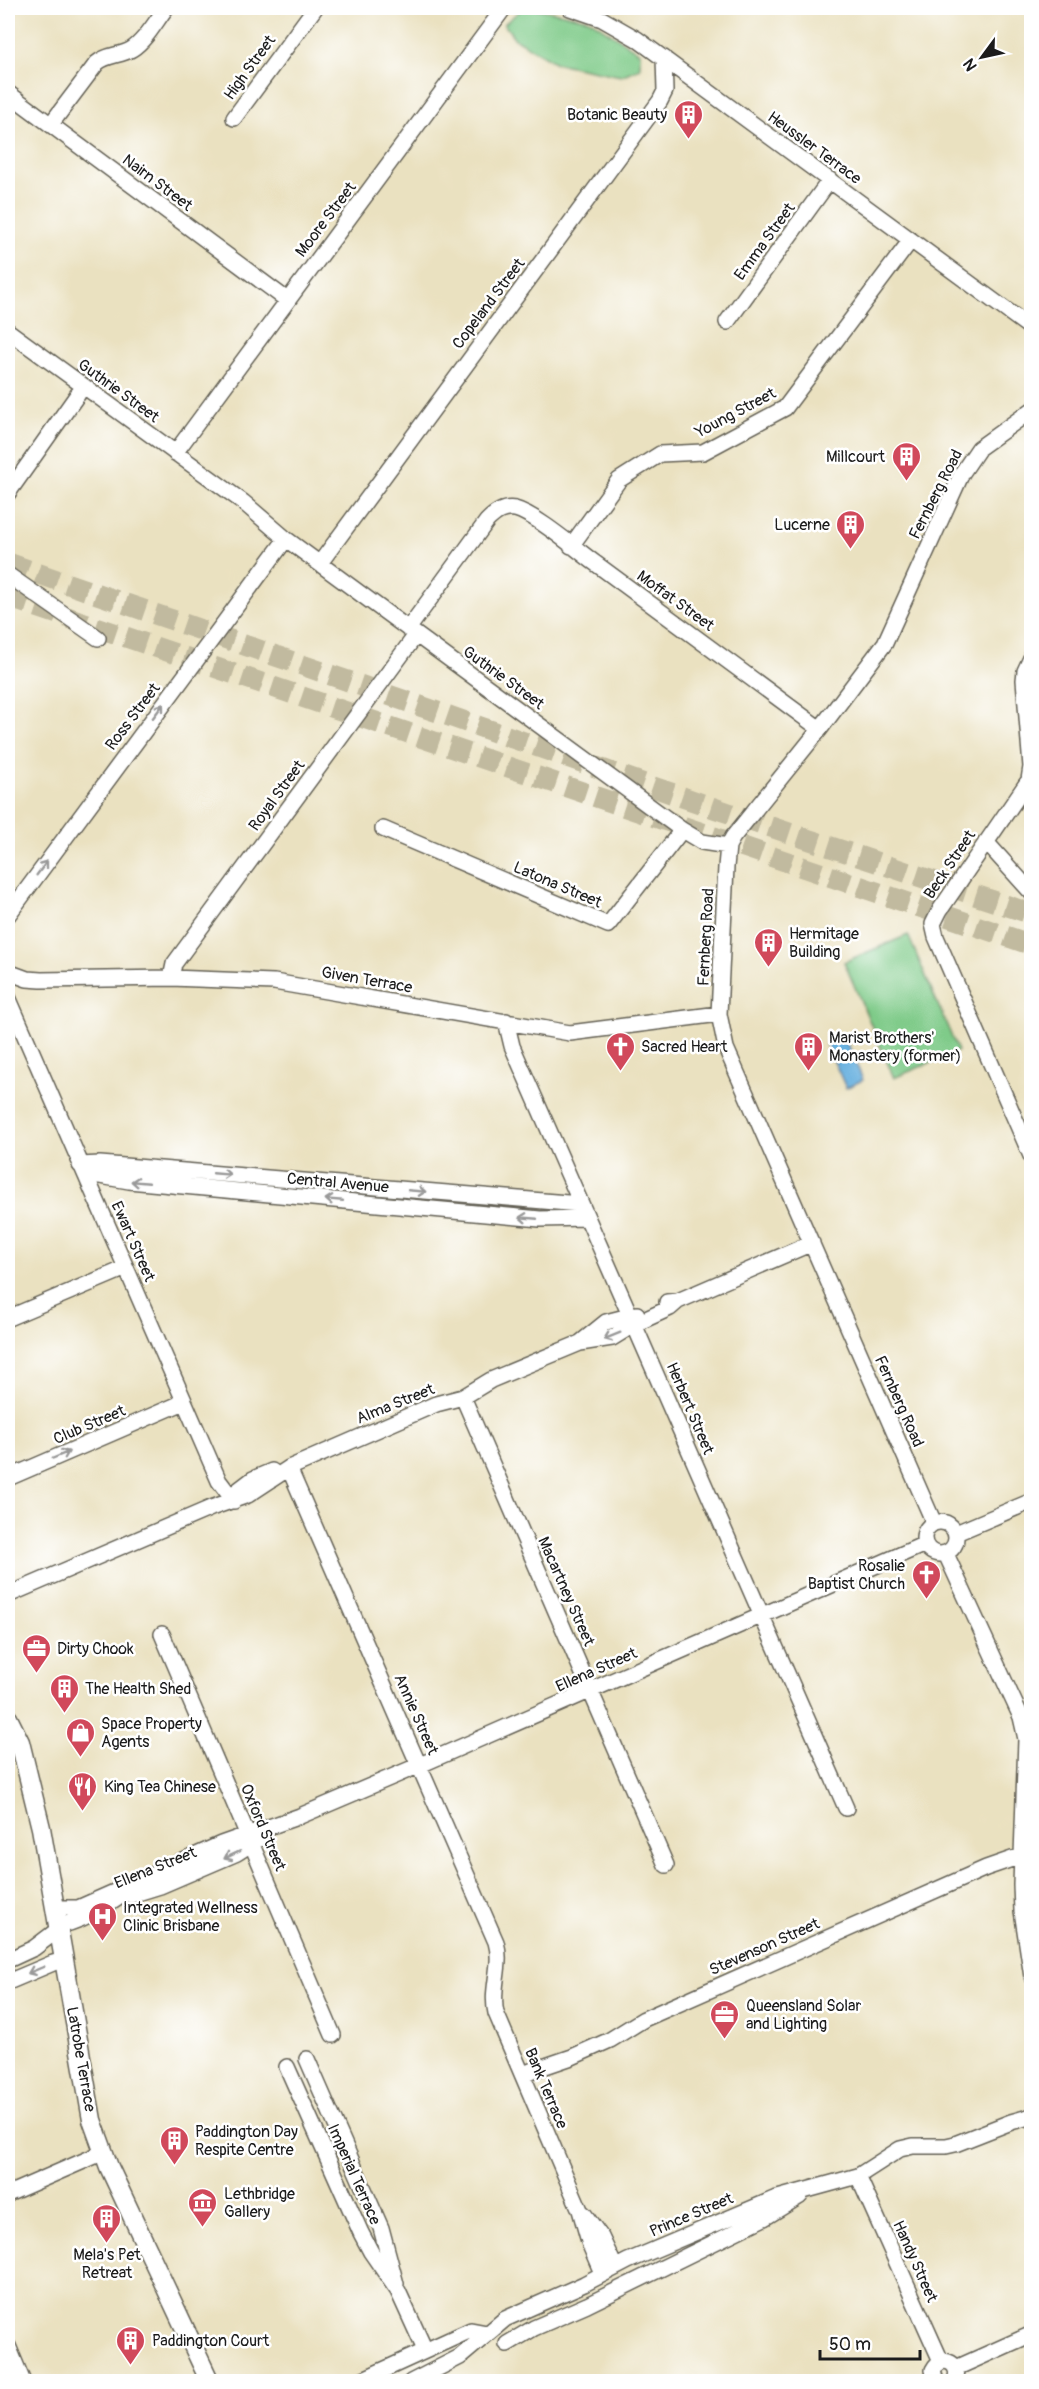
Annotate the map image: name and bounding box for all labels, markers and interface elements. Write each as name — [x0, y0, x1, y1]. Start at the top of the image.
north arrow — [952, 27, 1012, 87]
street label: High Street — [220, 31, 280, 104]
text: N — [959, 54, 982, 75]
building icon: Botanic Beauty — [672, 98, 704, 140]
place label: Botanic Beauty — [567, 105, 667, 125]
street label: Heussler Terrace — [764, 107, 865, 189]
street label: Nairn Street — [118, 150, 197, 216]
street label: Moore Street — [291, 178, 361, 261]
street label: Emma Street — [730, 198, 800, 284]
street label: Copeland Street — [448, 254, 530, 353]
street label: Guthrie Street — [74, 355, 164, 427]
street label: Young Street — [691, 383, 780, 443]
building icon: Millcourt — [890, 440, 922, 482]
street label: Fernberg Road — [905, 446, 967, 543]
place label: Millcourt — [826, 447, 886, 467]
building icon: Lucerne — [835, 508, 867, 550]
place label: Lucerne — [774, 515, 830, 535]
street label: Moffat Street — [633, 566, 718, 636]
street label: Guthrie Street — [459, 642, 549, 714]
street label: Ross Street — [101, 679, 165, 754]
one-way arrow — [152, 704, 165, 720]
street label: Royal Street — [244, 756, 310, 835]
street label: Beck Street — [920, 826, 980, 903]
street label: Latona Street — [510, 857, 605, 913]
one-way arrow — [36, 860, 49, 876]
street label: Fernberg Road — [693, 888, 719, 986]
place label: Hermitage Building — [789, 924, 859, 962]
building icon: Hermitage Building — [752, 926, 784, 968]
street label: Given Terrace — [320, 962, 414, 998]
place label: Marist Brothers' Monastery (former) — [829, 1028, 961, 1066]
church icon: Sacred Heart — [604, 1030, 636, 1072]
building icon: Marist Brothers' Monastery (former) — [792, 1030, 824, 1072]
place label: Sacred Heart — [641, 1037, 728, 1057]
one-way arrow — [212, 1169, 232, 1180]
street label: Central Avenue — [286, 1169, 390, 1197]
one-way arrow — [130, 1176, 150, 1187]
one-way arrow — [406, 1186, 426, 1197]
one-way arrow — [324, 1194, 344, 1205]
street label: Ewart Street — [107, 1198, 160, 1285]
one-way arrow — [519, 1212, 538, 1223]
one-way arrow — [604, 1332, 622, 1343]
street label: Fernberg Road — [870, 1353, 928, 1450]
street label: Herbert Street — [662, 1359, 719, 1458]
street label: Alma Street — [353, 1379, 438, 1429]
street label: Club Street — [50, 1401, 129, 1449]
one-way arrow — [52, 1449, 70, 1460]
street label: Macartney Street — [533, 1534, 599, 1650]
place label: Rosalie Baptist Church — [808, 1556, 905, 1594]
church icon: Rosalie Baptist Church — [910, 1558, 942, 1600]
office icon: Dirty Chook — [20, 1632, 52, 1674]
place label: Dirty Chook — [57, 1639, 134, 1659]
street label: Ellena Street — [553, 1643, 641, 1697]
street label: Annie Street — [389, 1671, 443, 1758]
building icon: The Health Shed — [48, 1672, 80, 1714]
place label: The Health Shed — [85, 1679, 191, 1699]
place label: Space Property Agents — [101, 1714, 202, 1752]
shop icon: Space Property Agents — [64, 1716, 96, 1758]
restaurant icon: King Tea Chinese — [67, 1770, 99, 1812]
place label: King Tea Chinese — [104, 1777, 216, 1797]
street label: Oxford Street — [236, 1781, 291, 1874]
street label: Ellena Street — [111, 1842, 200, 1893]
one-way arrow — [223, 1849, 241, 1861]
place label: Integrated Wellness Clinic Brisbane — [123, 1898, 258, 1936]
hospital icon: Integrated Wellness Clinic Brisbane — [86, 1900, 118, 1942]
street label: Stevenson Street — [706, 1913, 823, 1980]
one-way arrow — [27, 1965, 45, 1976]
place label: Queensland Solar and Lighting — [746, 1996, 861, 2034]
office icon: Queensland Solar and Lighting — [709, 1998, 741, 2040]
street label: Latrobe Terrace — [62, 2005, 100, 2113]
street label: Bank Terrace — [520, 2045, 572, 2132]
street label: Imperial Terrace — [323, 2121, 385, 2228]
place label: Paddington Day Respite Centre — [195, 2122, 298, 2160]
building icon: Paddington Day Respite Centre — [158, 2124, 190, 2166]
place label: Lethbridge Gallery — [224, 2184, 295, 2222]
museum icon: Lethbridge Gallery — [187, 2186, 219, 2228]
street label: Prince Street — [647, 2188, 737, 2241]
building icon: Mela's Pet Retreat — [91, 2202, 123, 2244]
street label: Handy Street — [888, 2217, 942, 2306]
place label: Mela's Pet Retreat — [73, 2245, 141, 2283]
scale bar — [820, 2323, 920, 2361]
building icon: Paddington Court — [115, 2324, 147, 2366]
place label: Paddington Court — [152, 2331, 270, 2351]
text: 50 m — [829, 2333, 871, 2356]

